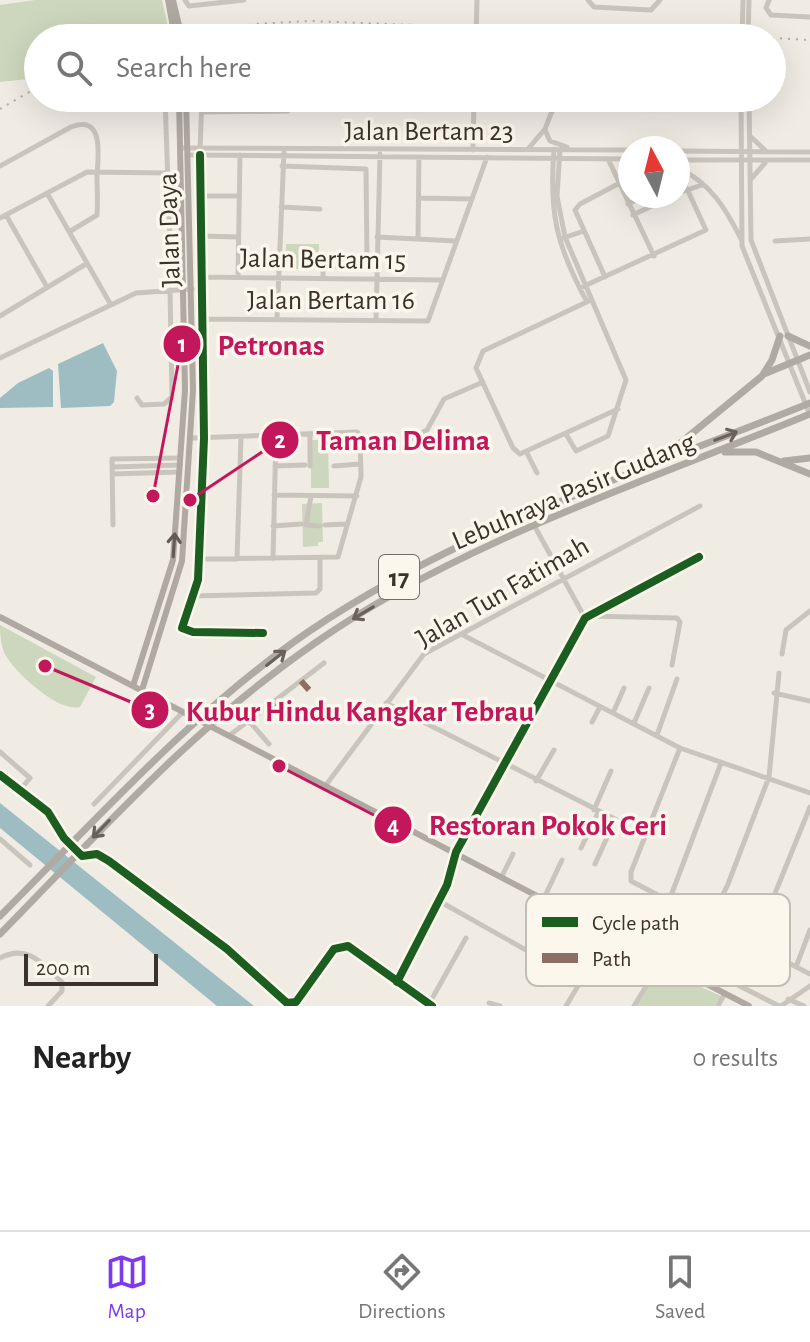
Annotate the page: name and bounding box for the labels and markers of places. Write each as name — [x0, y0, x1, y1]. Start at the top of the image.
callout: Petronas — [162, 317, 341, 371]
callout: Taman Delima — [260, 413, 507, 467]
callout: Kubur Hindu Kangkar Tebrau — [130, 683, 551, 737]
callout: Restoran Pokok Ceri — [373, 798, 683, 852]

